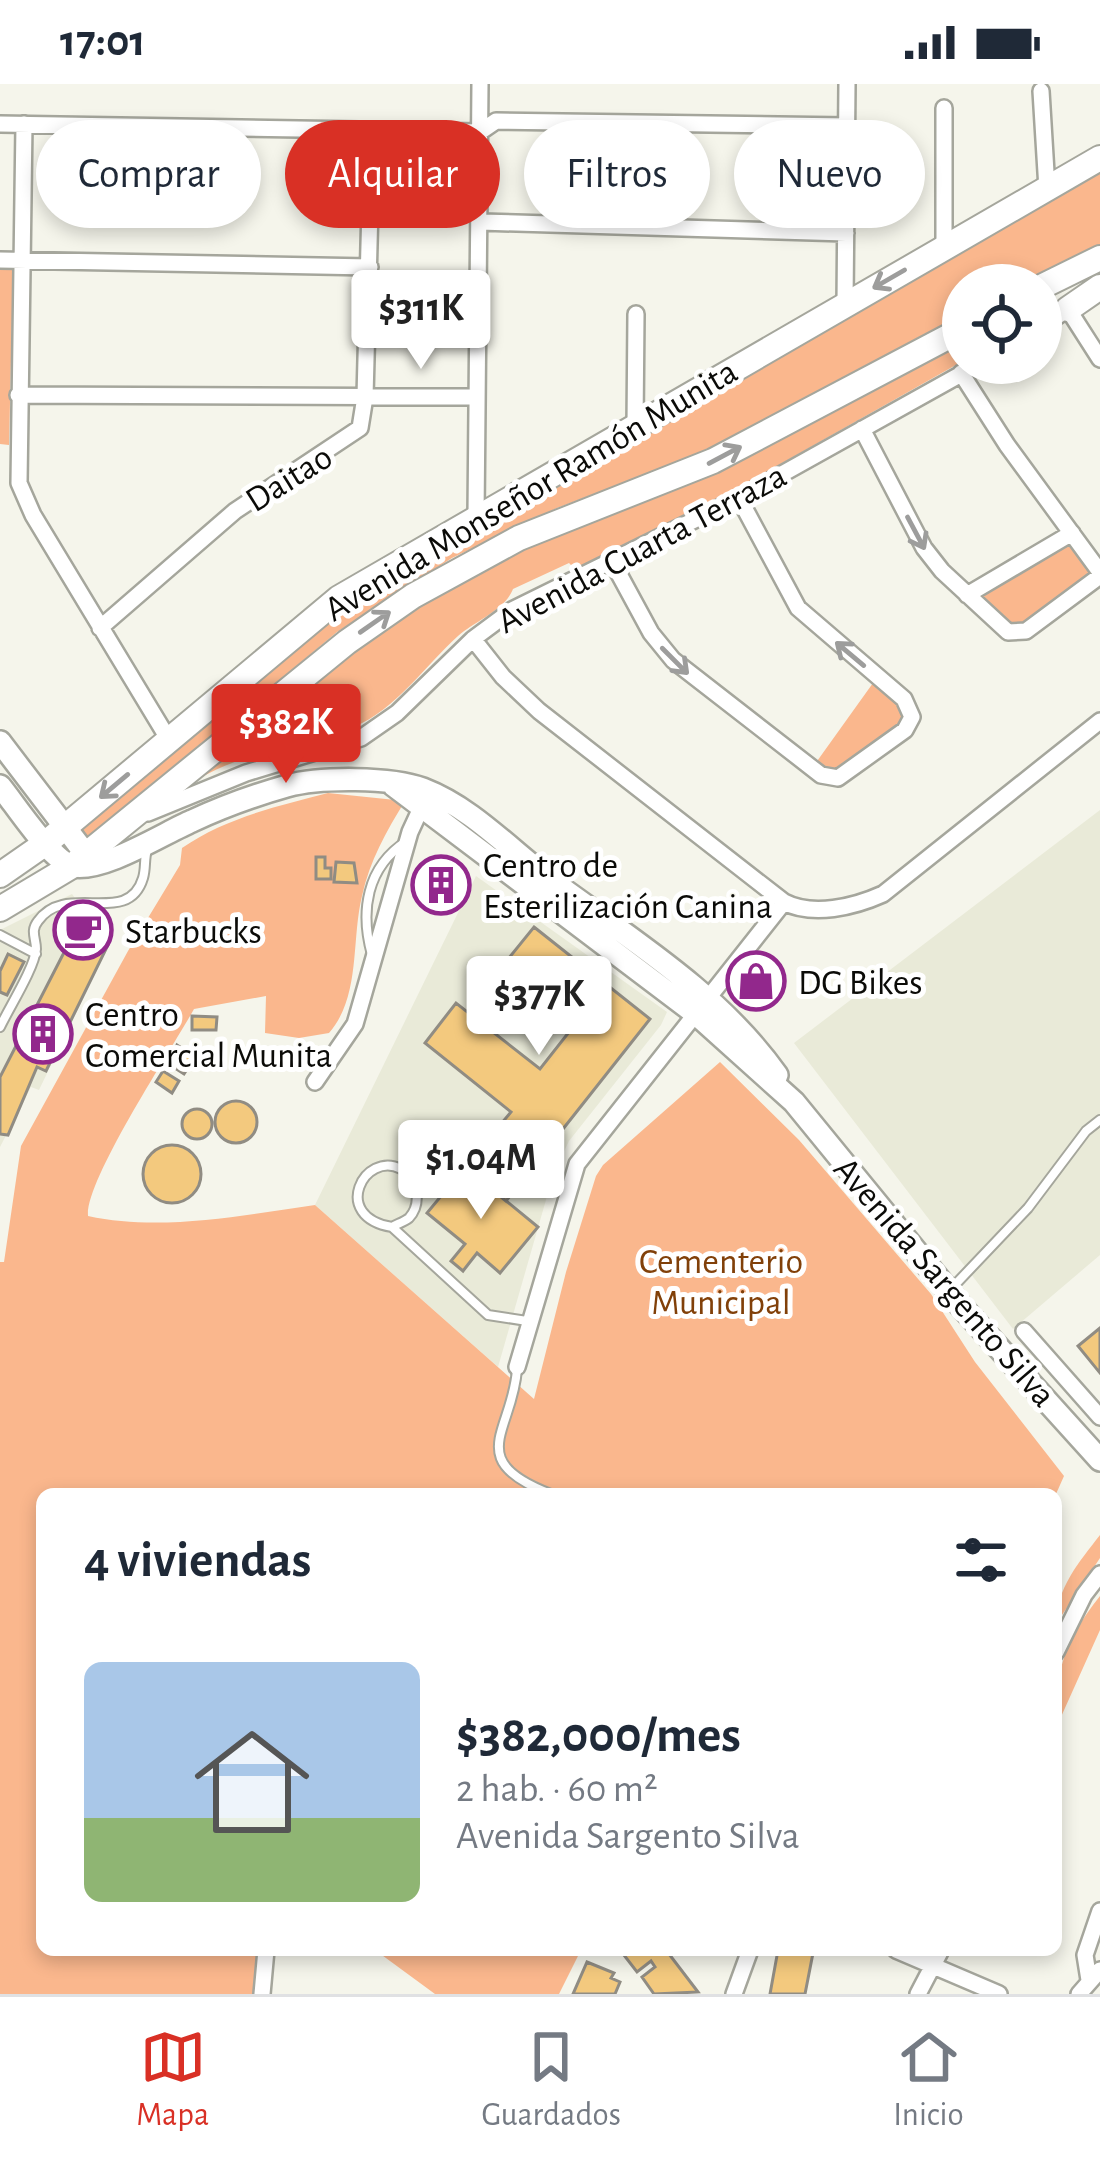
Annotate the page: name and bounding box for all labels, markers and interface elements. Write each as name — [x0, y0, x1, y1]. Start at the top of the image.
text: 17:01 — [60, 19, 146, 64]
chip: Comprar — [36, 120, 261, 228]
chip: Alquilar — [285, 120, 500, 228]
chip: Filtros — [524, 120, 710, 228]
chip: Nuevo — [734, 120, 925, 228]
map controls — [942, 264, 1062, 384]
button: locate — [942, 264, 1062, 384]
one-way arrow — [872, 267, 907, 291]
pin: $311K — [337, 270, 505, 372]
text: $311K — [378, 289, 464, 328]
street label: Avenida Monseñor Ramón Munita — [319, 353, 744, 628]
street label: Daitao — [240, 438, 339, 519]
one-way arrow — [707, 443, 742, 466]
street label: Avenida Cuarta Terraza — [492, 457, 792, 640]
one-way arrow — [905, 514, 928, 549]
one-way arrow — [357, 610, 391, 635]
one-way arrow — [835, 641, 866, 669]
one-way arrow — [660, 646, 689, 675]
pin: $382K — [202, 684, 370, 786]
text: $382K — [239, 703, 333, 742]
one-way arrow — [99, 772, 130, 800]
place label: Centro de Esterilización Canina — [483, 848, 773, 925]
building icon: Centro de Esterilización Canina — [410, 854, 472, 916]
cafe icon: Starbucks — [52, 899, 114, 961]
place label: Starbucks — [125, 914, 262, 950]
shop icon: DG Bikes — [725, 950, 787, 1012]
pin: $377K — [455, 956, 623, 1058]
place label: DG Bikes — [798, 965, 923, 1001]
text: $377K — [494, 975, 584, 1014]
place label: Centro Comercial Munita — [85, 997, 332, 1074]
building icon: Centro Comercial Munita — [12, 1003, 74, 1065]
pin: $1.04M — [383, 1120, 579, 1222]
text: $1.04M — [425, 1139, 537, 1178]
street label: Avenida Sargento Silva — [827, 1151, 1062, 1414]
park label: Cementerio Municipal — [639, 1244, 803, 1321]
icon: filters — [948, 1527, 1014, 1593]
text: 4 viviendas — [84, 1535, 311, 1586]
icon: home — [180, 1710, 324, 1854]
text: $382,000/mes — [456, 1710, 741, 1761]
text: 2 hab. · 60 m² — [456, 1770, 658, 1809]
text: Avenida Sargento Silva — [456, 1817, 800, 1856]
tab: Mapa — [136, 2024, 209, 2136]
tab: Guardados — [482, 2024, 621, 2136]
tab: Inicio — [893, 2024, 964, 2136]

